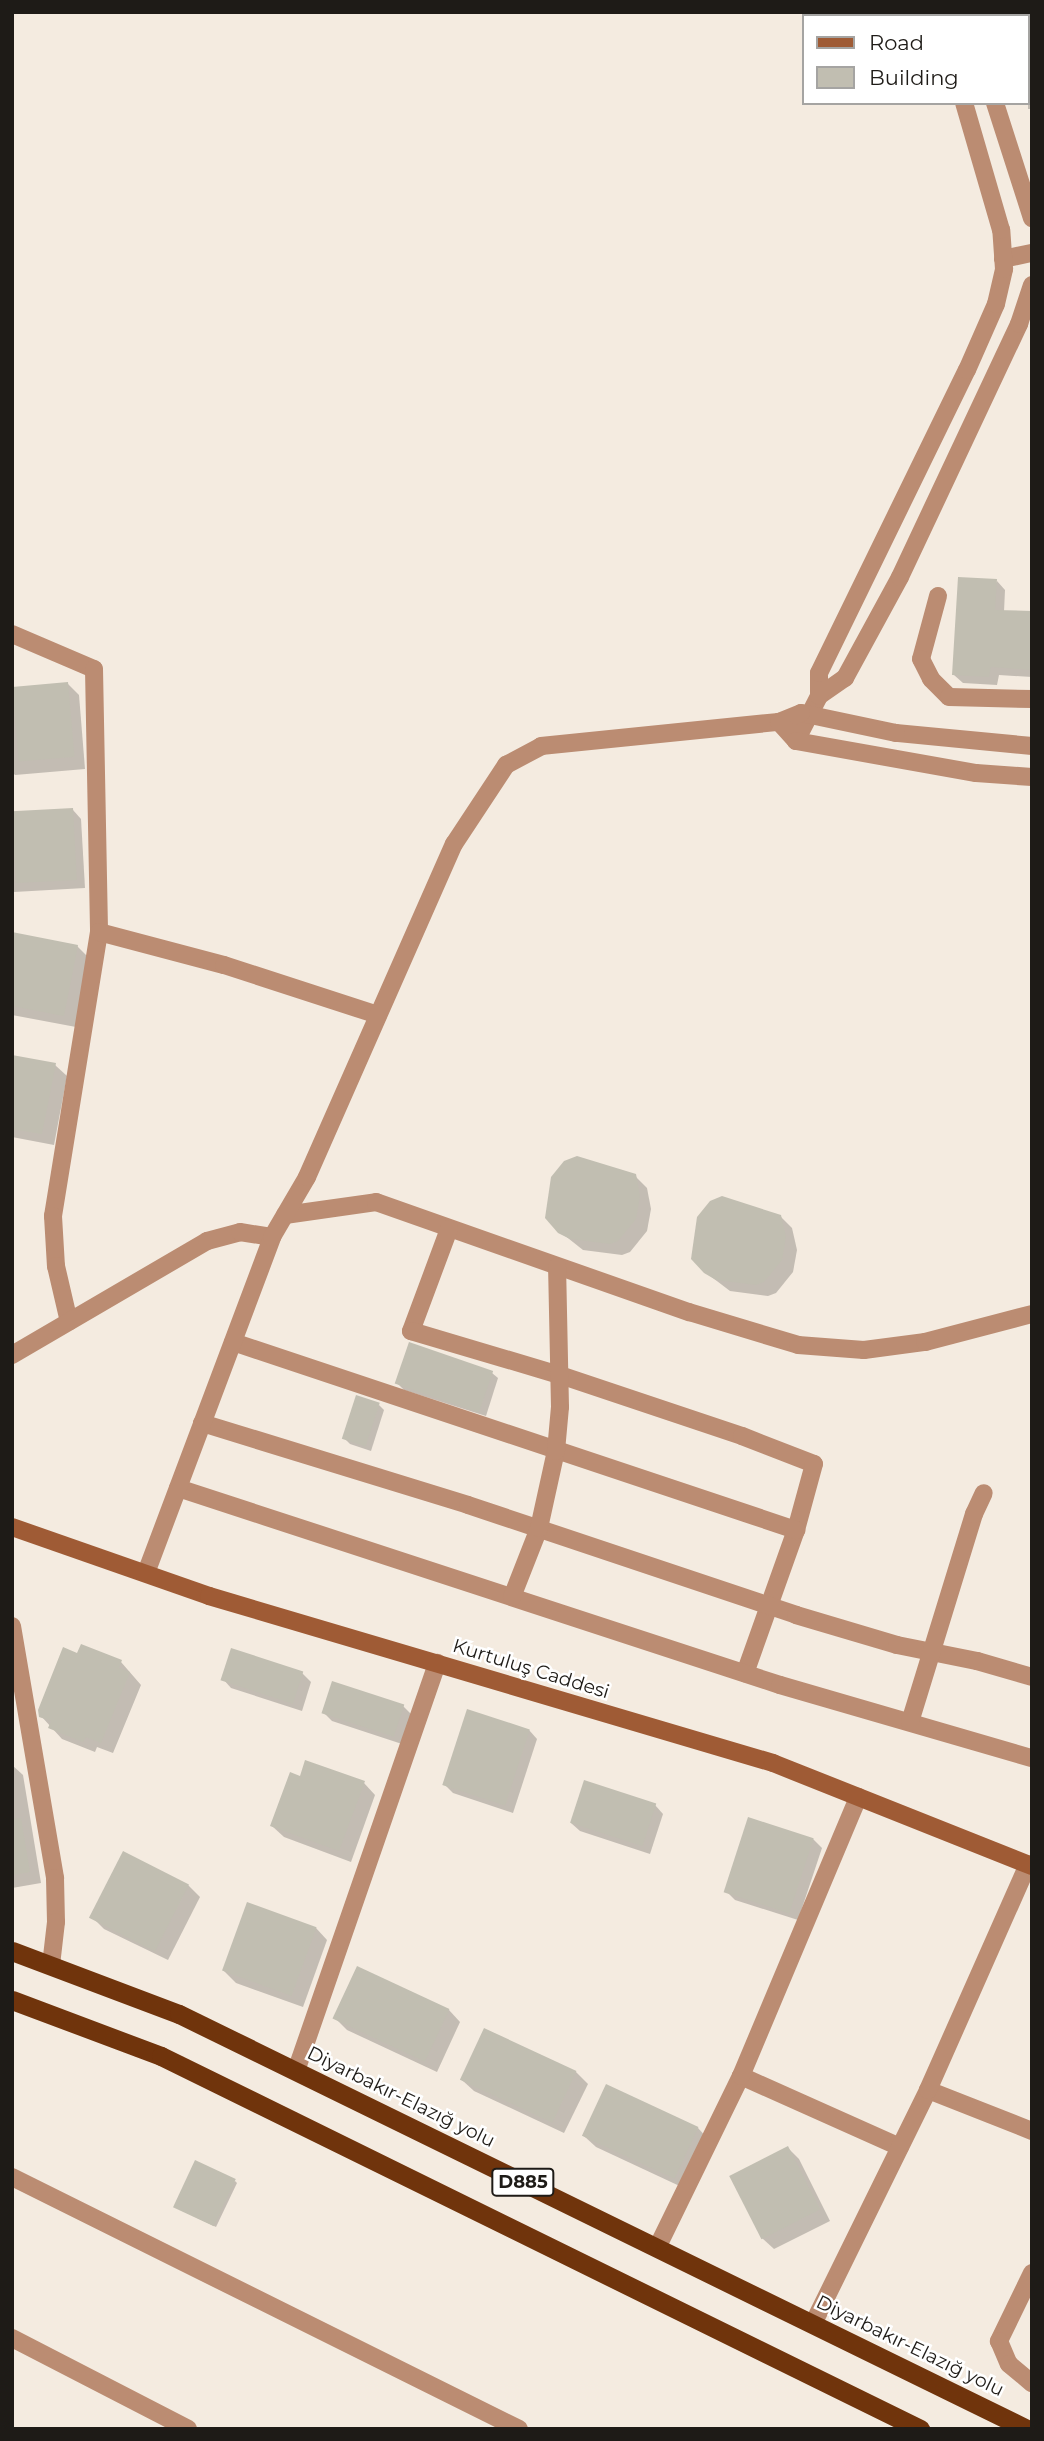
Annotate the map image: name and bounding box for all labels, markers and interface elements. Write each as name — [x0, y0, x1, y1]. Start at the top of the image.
legend — [802, 14, 1030, 105]
text: Road — [869, 30, 924, 55]
text: Building — [869, 65, 959, 90]
street label: Kurtuluş Caddesi — [450, 1634, 612, 1704]
street label: Diyarbakır-Elazığ yolu — [303, 2042, 499, 2152]
road number: D885 — [490, 2168, 556, 2196]
street label: Diyarbakır-Elazığ yolu — [812, 2291, 1008, 2401]

